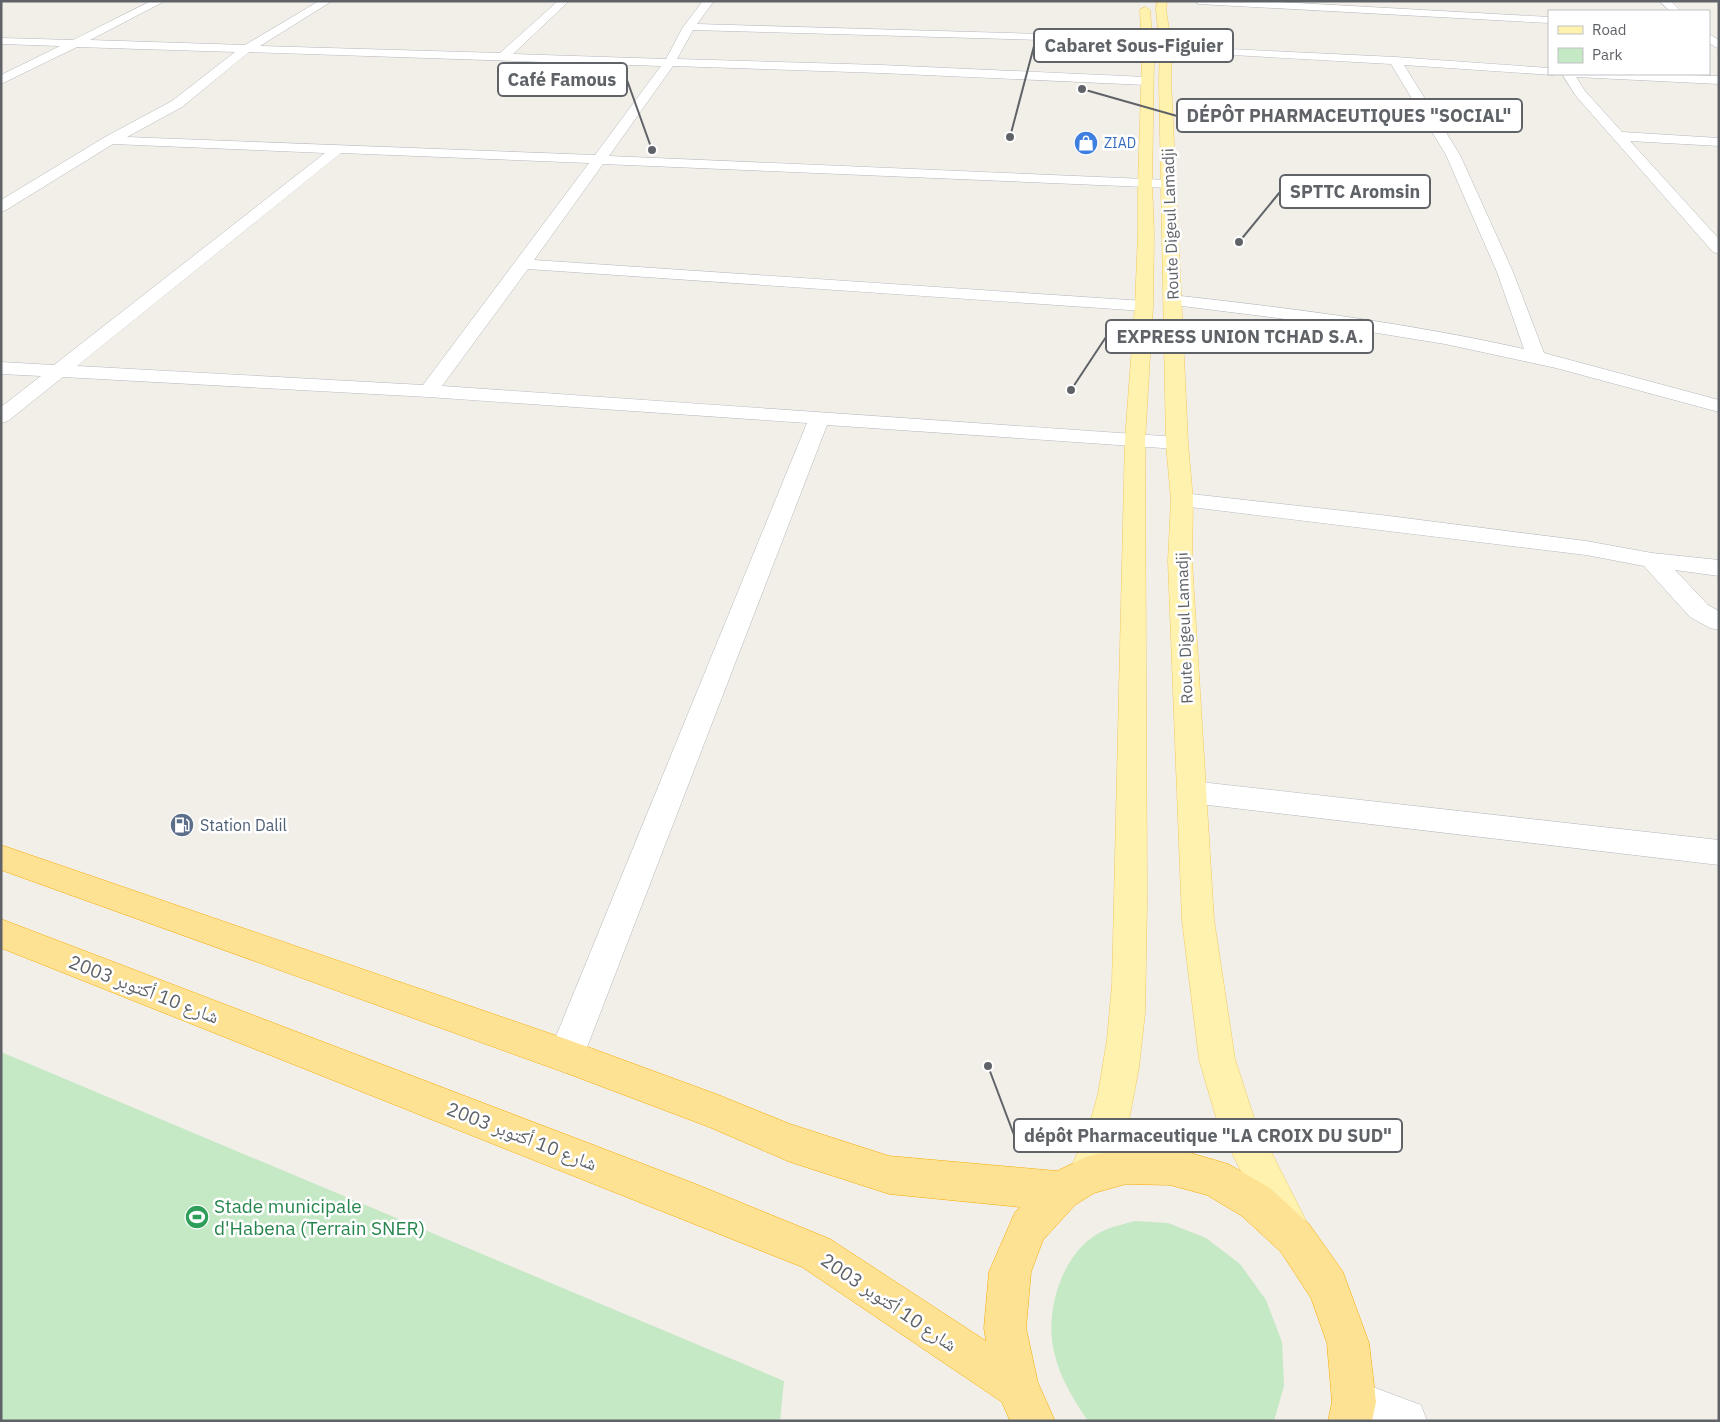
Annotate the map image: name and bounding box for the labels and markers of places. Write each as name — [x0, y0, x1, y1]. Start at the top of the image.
callout: Cabaret Sous-Figuier — [1034, 29, 1233, 62]
callout: Café Famous — [498, 63, 627, 96]
callout: DÉPÔT PHARMACEUTIQUES "SOCIAL" — [1177, 99, 1522, 132]
shop icon: ZIAD — [1073, 130, 1099, 156]
place label: ZIAD — [1104, 134, 1136, 152]
callout: SPTTC Aromsin — [1280, 175, 1430, 208]
callout: EXPRESS UNION TCHAD S.A. — [1106, 320, 1373, 353]
fuel station icon: Station Dalil — [169, 812, 195, 838]
place label: Station Dalil — [200, 815, 287, 835]
callout: dépôt Pharmaceutique "LA CROIX DU SUD" — [1014, 1119, 1402, 1152]
place label: Stade municipale d'Habena (Terrain SNER) — [214, 1194, 425, 1240]
sports icon: Stade municipale d'Habena (Terrain SNER) — [184, 1204, 210, 1230]

